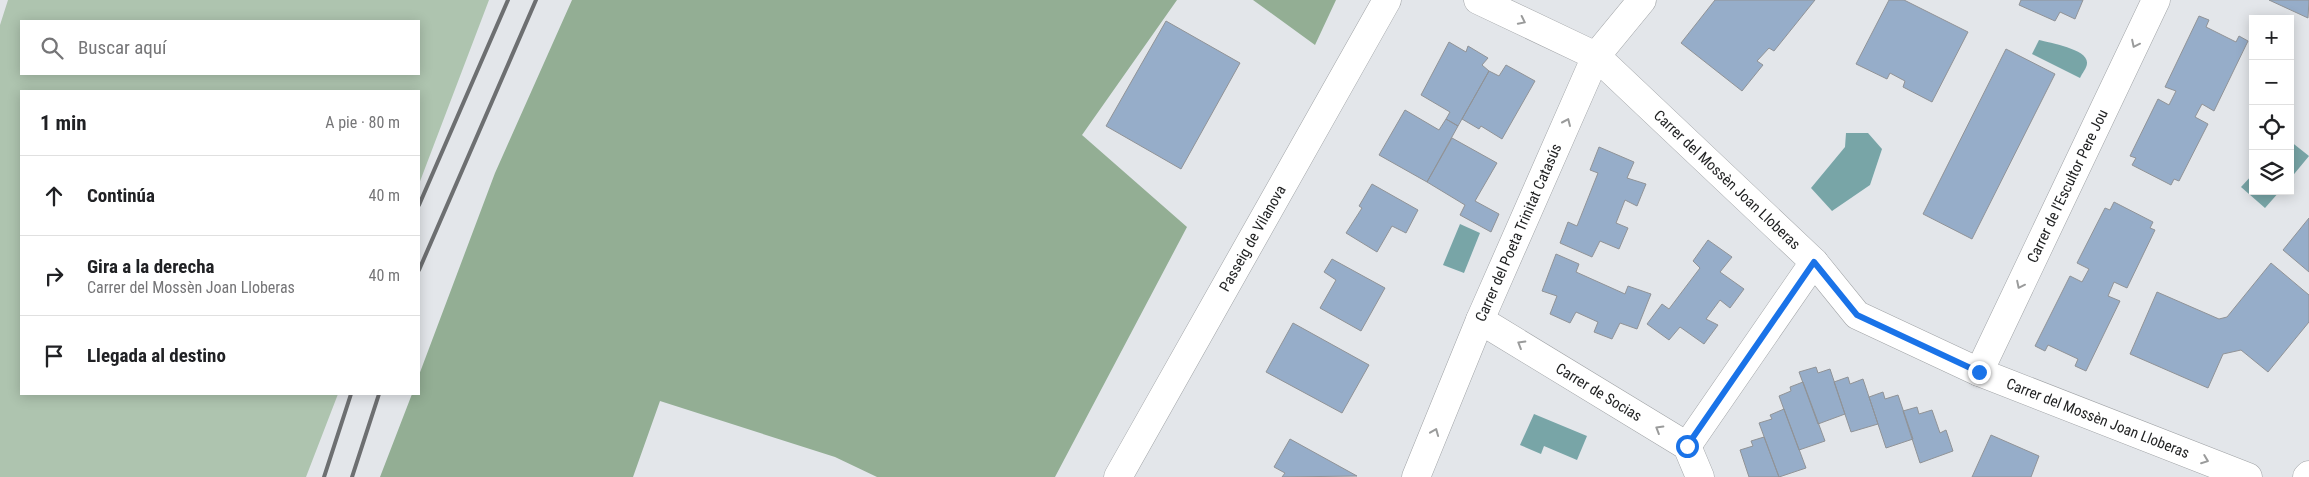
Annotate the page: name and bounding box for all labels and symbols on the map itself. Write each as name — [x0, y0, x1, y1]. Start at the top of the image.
one-way arrow — [1517, 15, 1526, 25]
one-way arrow — [2131, 39, 2142, 48]
street label: Carrer del Mossèn Joan Lloberas — [1650, 106, 1804, 254]
street label: Carrer de l'Escultor Pere Jou — [2023, 106, 2112, 266]
one-way arrow — [1561, 118, 1572, 127]
street label: Carrer del Poeta Trinitat Catasús — [1471, 141, 1565, 324]
street label: Passeig de Vilanova — [1216, 182, 1290, 295]
one-way arrow — [2016, 280, 2026, 289]
one-way arrow — [1517, 341, 1526, 351]
street label: Carrer de Socias — [1552, 359, 1645, 425]
route end — [1968, 361, 1991, 384]
street label: Carrer del Mossèn Joan Lloberas — [2004, 375, 2192, 462]
one-way arrow — [1656, 426, 1665, 435]
one-way arrow — [1428, 428, 1439, 437]
route start — [1676, 435, 1699, 458]
one-way arrow — [2200, 454, 2209, 465]

